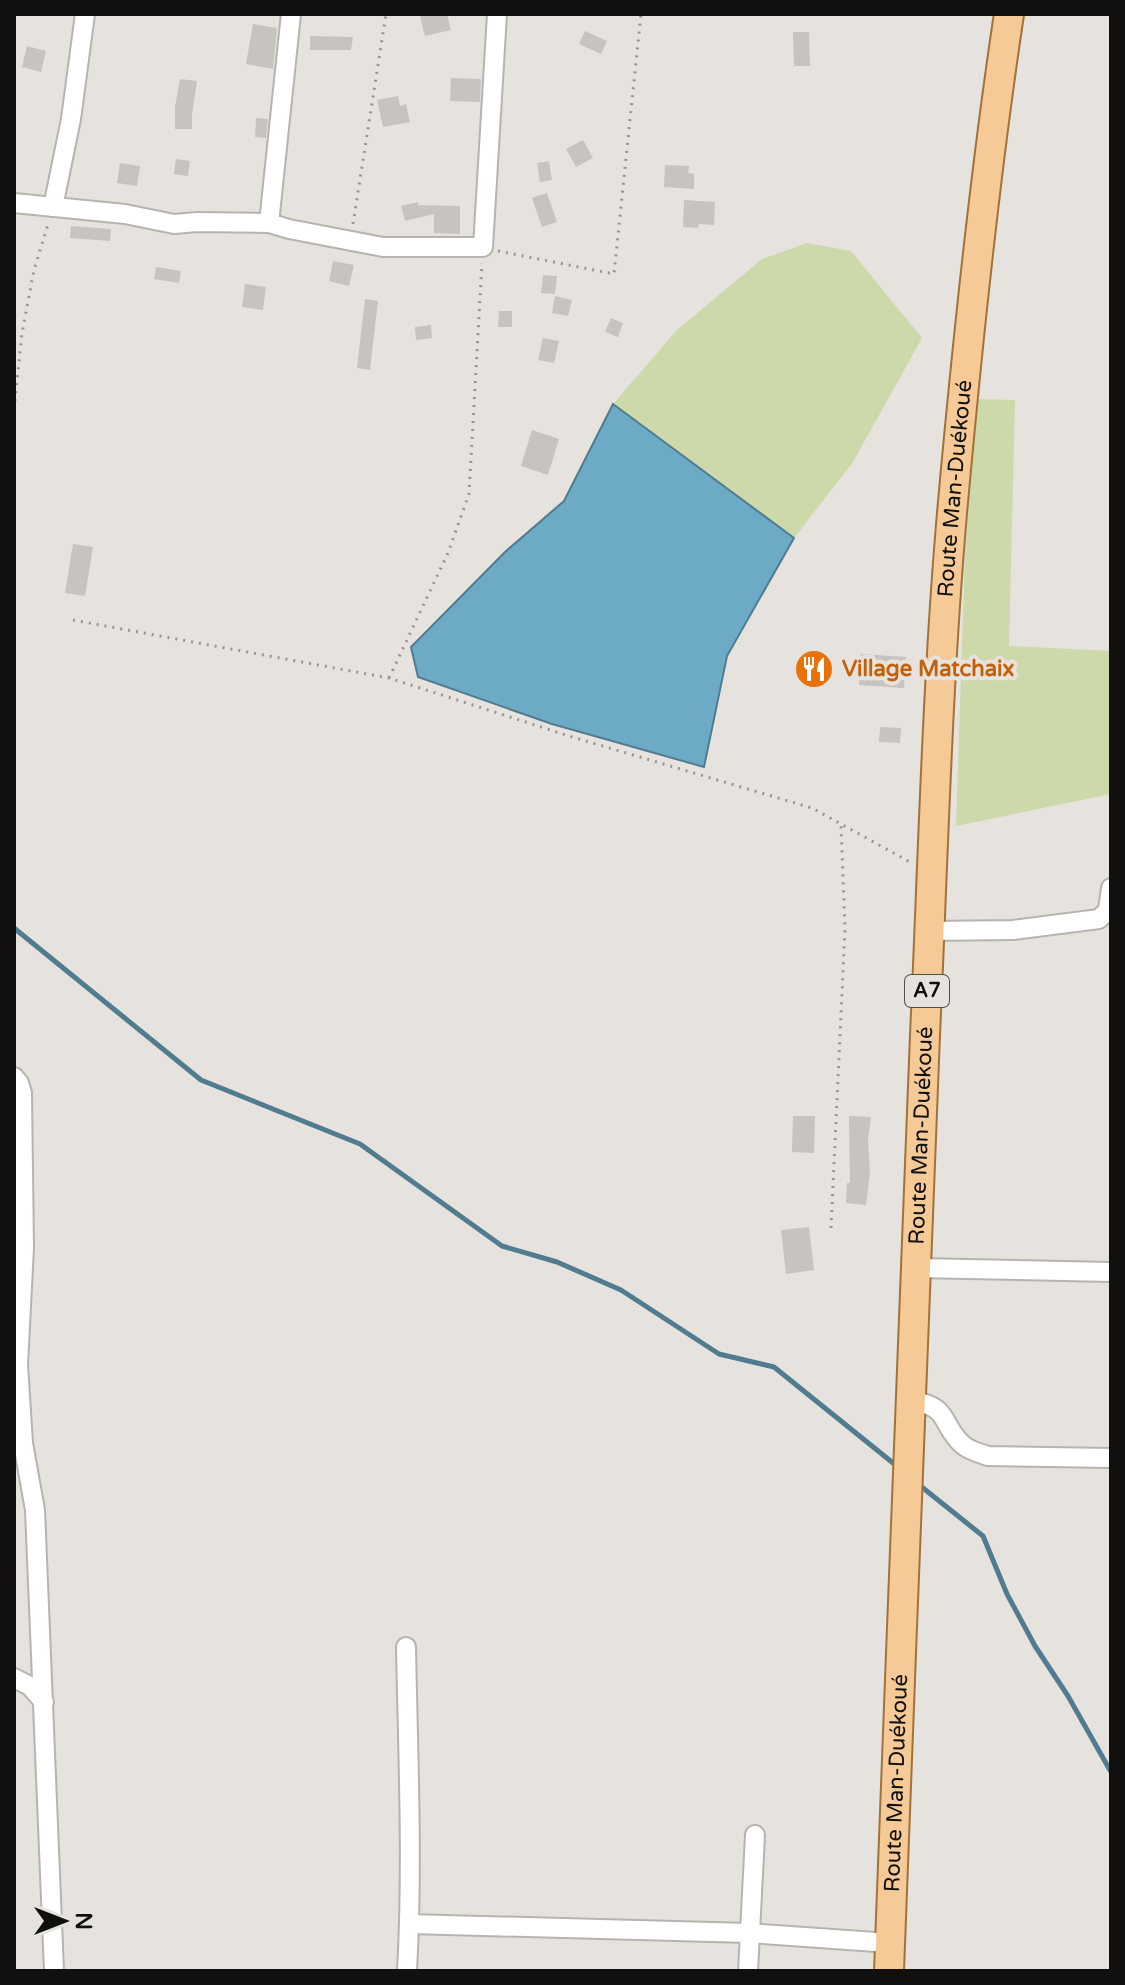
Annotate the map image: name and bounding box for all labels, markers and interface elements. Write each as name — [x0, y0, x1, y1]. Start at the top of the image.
street label: Route Man-Duékoué — [933, 379, 977, 598]
restaurant icon: Village Matchaix — [793, 648, 835, 690]
place label: Village Matchaix — [842, 656, 1014, 682]
road number: A7 — [905, 975, 949, 1007]
street label: Route Man-Duékoué — [904, 1026, 938, 1245]
street label: Route Man-Duékoué — [879, 1674, 913, 1893]
north arrow — [24, 1881, 104, 1961]
text: N — [70, 1912, 96, 1930]

